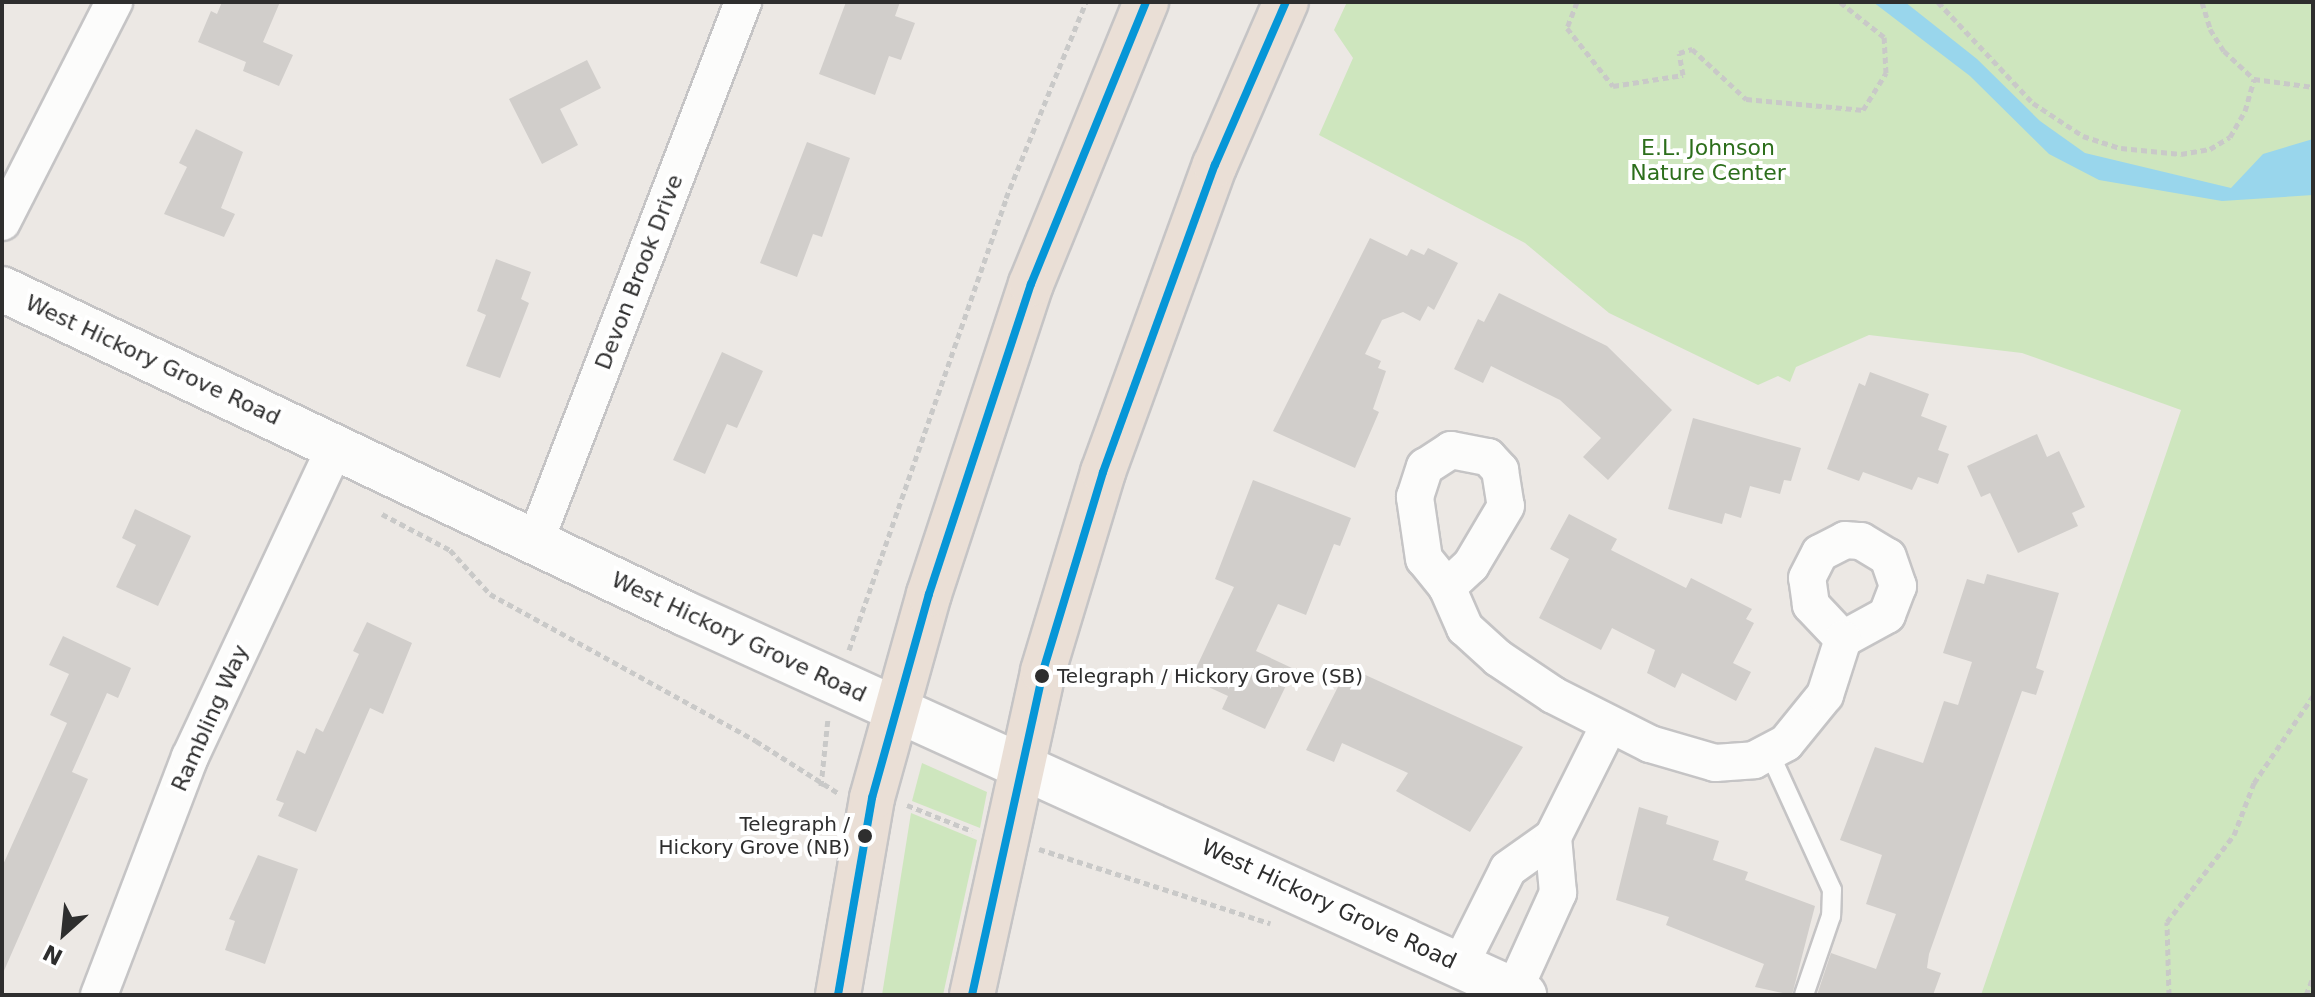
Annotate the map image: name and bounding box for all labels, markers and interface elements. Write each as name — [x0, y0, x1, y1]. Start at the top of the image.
park label: E.L. Johnson Nature Center — [1630, 134, 1786, 186]
street label: Devon Brook Drive — [590, 171, 688, 373]
street label: West Hickory Grove Road — [21, 289, 285, 431]
street label: West Hickory Grove Road — [607, 566, 871, 708]
street label: Rambling Way — [166, 641, 254, 795]
place label: Telegraph / Hickory Grove (SB) — [1057, 664, 1363, 688]
marker: Telegraph / Hickory Grove (SB) — [1034, 668, 1050, 684]
place label: Telegraph / Hickory Grove (NB) — [659, 812, 850, 859]
marker: Telegraph / Hickory Grove (NB) — [857, 828, 873, 844]
street label: West Hickory Grove Road — [1197, 833, 1461, 975]
north arrow — [24, 893, 104, 973]
text: N — [39, 940, 67, 970]

